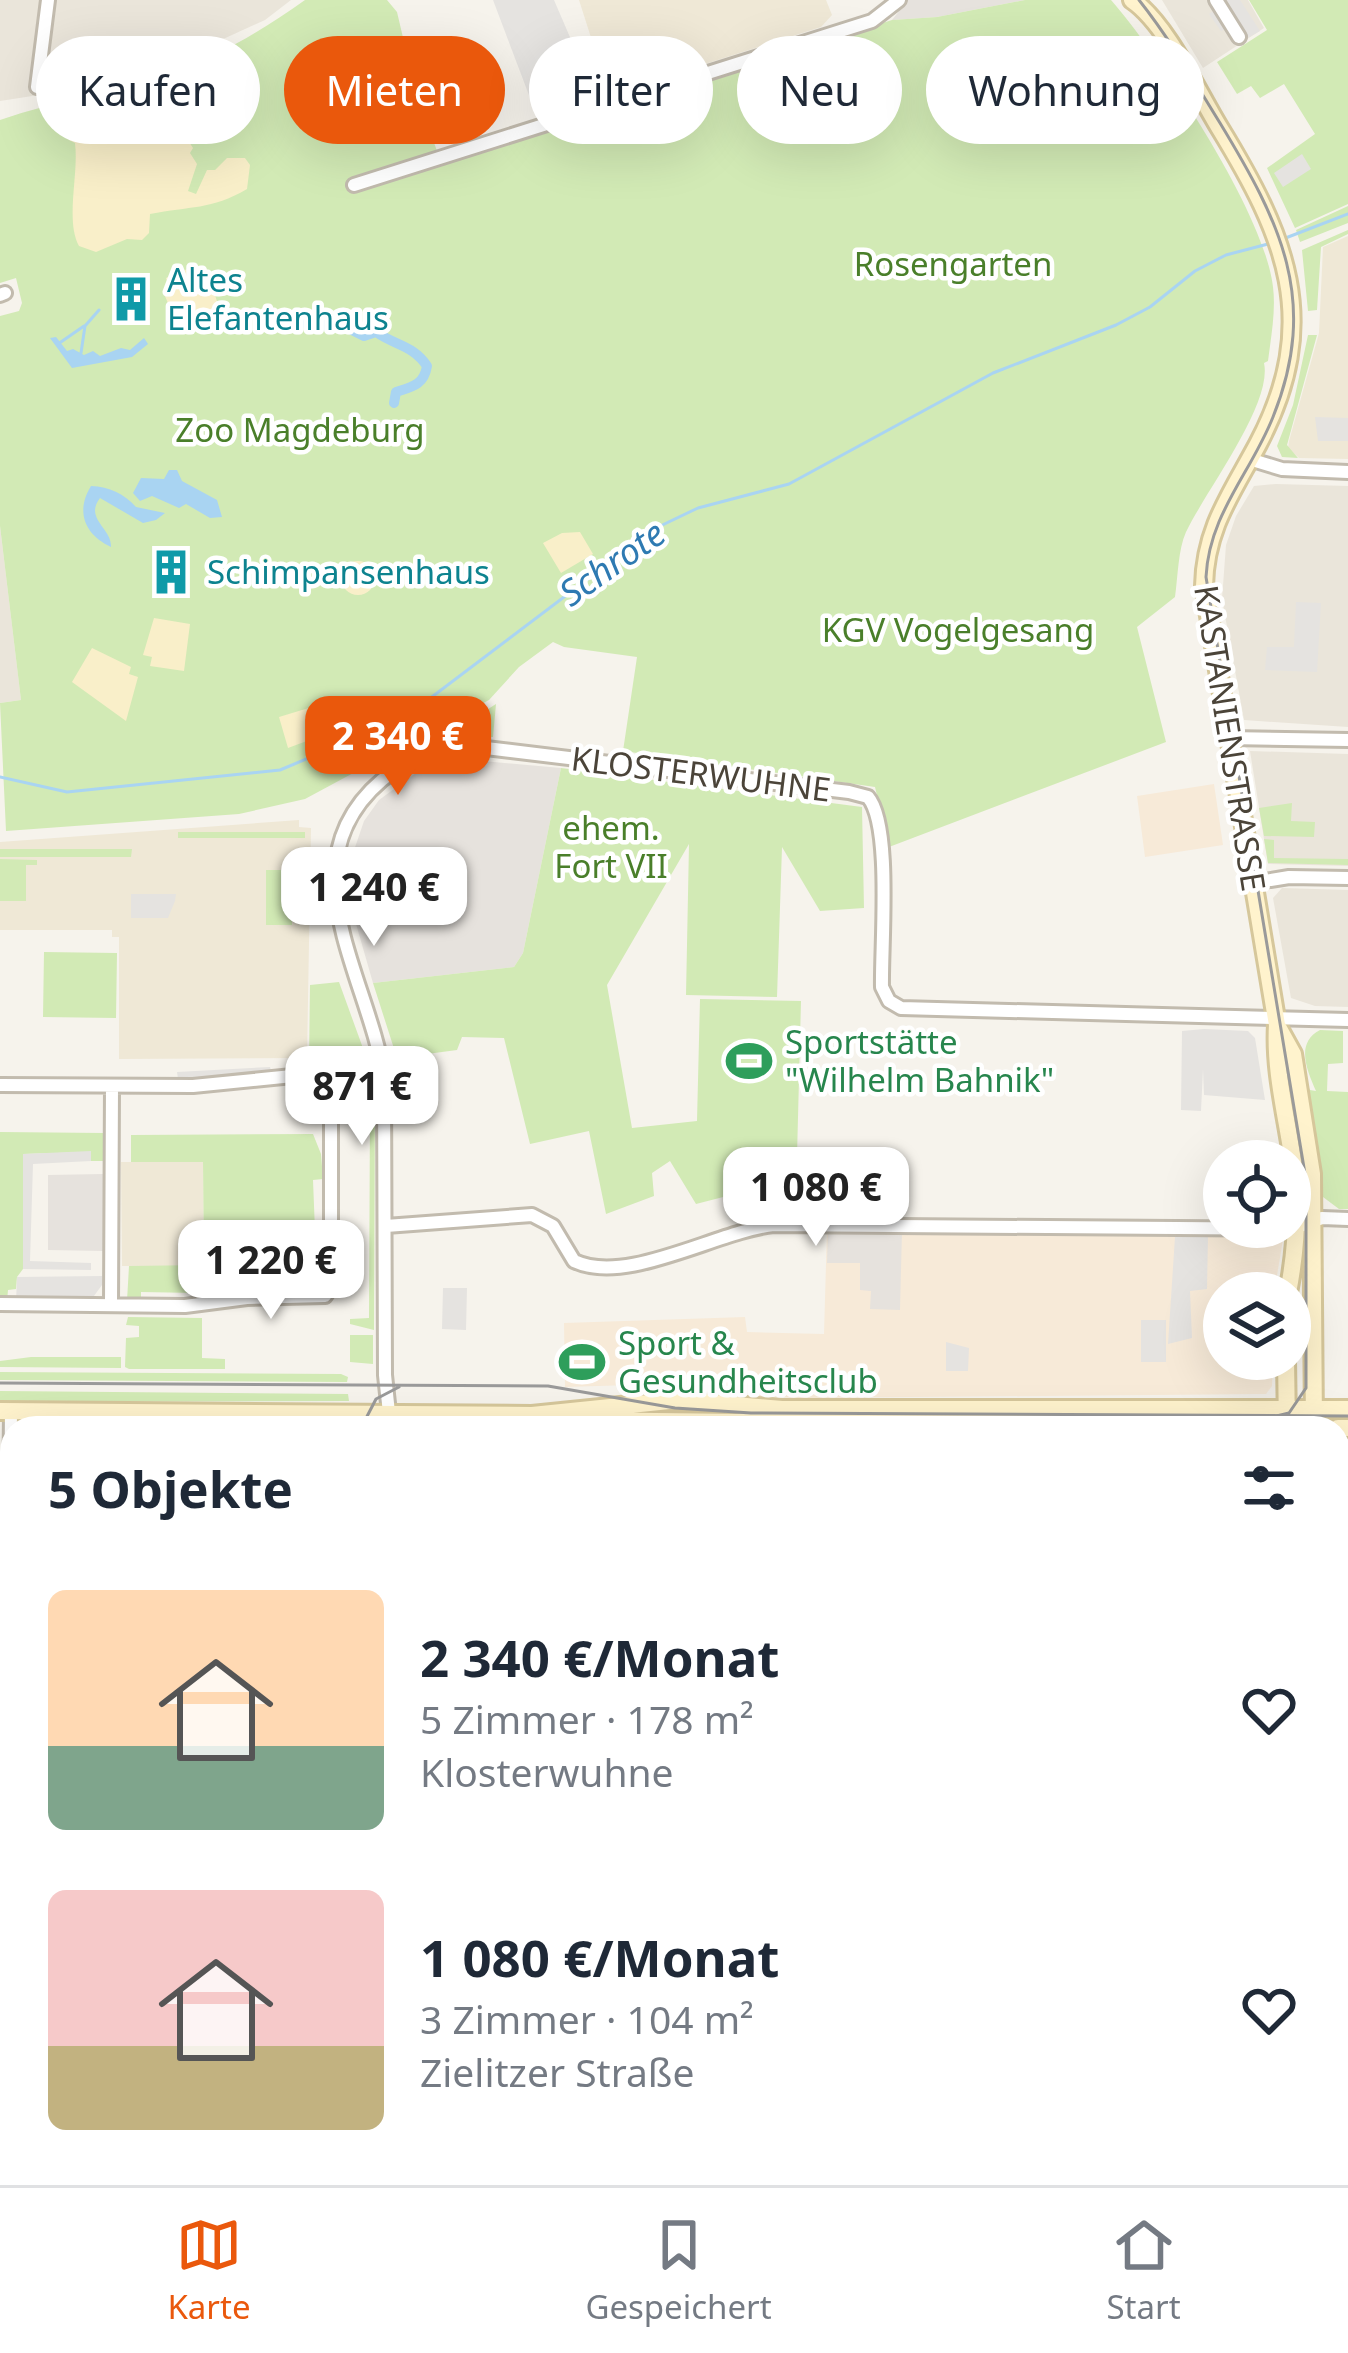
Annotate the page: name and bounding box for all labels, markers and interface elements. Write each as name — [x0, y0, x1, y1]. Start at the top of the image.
chip: Kaufen — [36, 36, 260, 144]
chip: Mieten — [284, 36, 505, 144]
chip: Filter — [529, 36, 713, 144]
chip: Neu — [737, 36, 902, 144]
chip: Wohnung — [926, 36, 1204, 144]
park label: Rosengarten — [854, 241, 1052, 286]
place label: Altes Elefantenhaus — [167, 257, 389, 340]
building icon: Altes Elefantenhaus — [106, 274, 156, 324]
park label: Zoo Magdeburg — [175, 407, 425, 452]
water label: Schrote — [549, 508, 675, 617]
building icon: Schimpansenhaus — [146, 547, 196, 597]
place label: Schimpansenhaus — [207, 549, 490, 594]
street label: KASTANIENSTRASSE — [1184, 582, 1277, 894]
park label: KGV Vogelgesang — [822, 607, 1094, 652]
pin: 2 340 € — [287, 696, 509, 798]
text: 2 340 € — [332, 708, 464, 761]
street label: KLOSTERWUHNE — [569, 735, 833, 812]
park label: ehem. Fort VII — [554, 805, 668, 888]
pin: 1 240 € — [263, 847, 485, 949]
text: 1 240 € — [308, 859, 440, 912]
place label: Sportstätte "Wilhelm Bahnik" — [785, 1019, 1054, 1102]
sports icon: Sportstätte "Wilhelm Bahnik" — [724, 1036, 774, 1086]
pin: 871 € — [278, 1046, 446, 1148]
text: 871 € — [312, 1058, 412, 1111]
map controls — [1203, 1140, 1311, 1380]
button: locate — [1203, 1140, 1311, 1248]
pin: 1 080 € — [705, 1147, 927, 1249]
text: 1 080 € — [750, 1159, 882, 1212]
pin: 1 220 € — [160, 1220, 382, 1322]
text: 1 220 € — [205, 1232, 337, 1285]
button: layers — [1203, 1272, 1311, 1380]
place label: Sport & Gesundheitsclub — [618, 1320, 878, 1403]
sports icon: Sport & Gesundheitsclub — [557, 1337, 607, 1387]
text: 5 Objekte — [48, 1453, 293, 1523]
icon: filters — [1236, 1455, 1302, 1521]
text: 2 340 €/Monat — [420, 1622, 779, 1692]
icon: home — [144, 1638, 288, 1782]
icon: heart — [1236, 1677, 1302, 1743]
text: 5 Zimmer · 178 m² — [420, 1692, 754, 1745]
text: Klosterwuhne — [420, 1745, 674, 1798]
text: 1 080 €/Monat — [420, 1922, 779, 1992]
icon: home — [144, 1938, 288, 2082]
icon: heart — [1236, 1977, 1302, 2043]
text: 3 Zimmer · 104 m² — [420, 1992, 754, 2045]
text: Zielitzer Straße — [420, 2045, 694, 2098]
tab: Karte — [167, 2212, 251, 2329]
tab: Gespeichert — [585, 2212, 772, 2329]
tab: Start — [1106, 2212, 1181, 2329]

